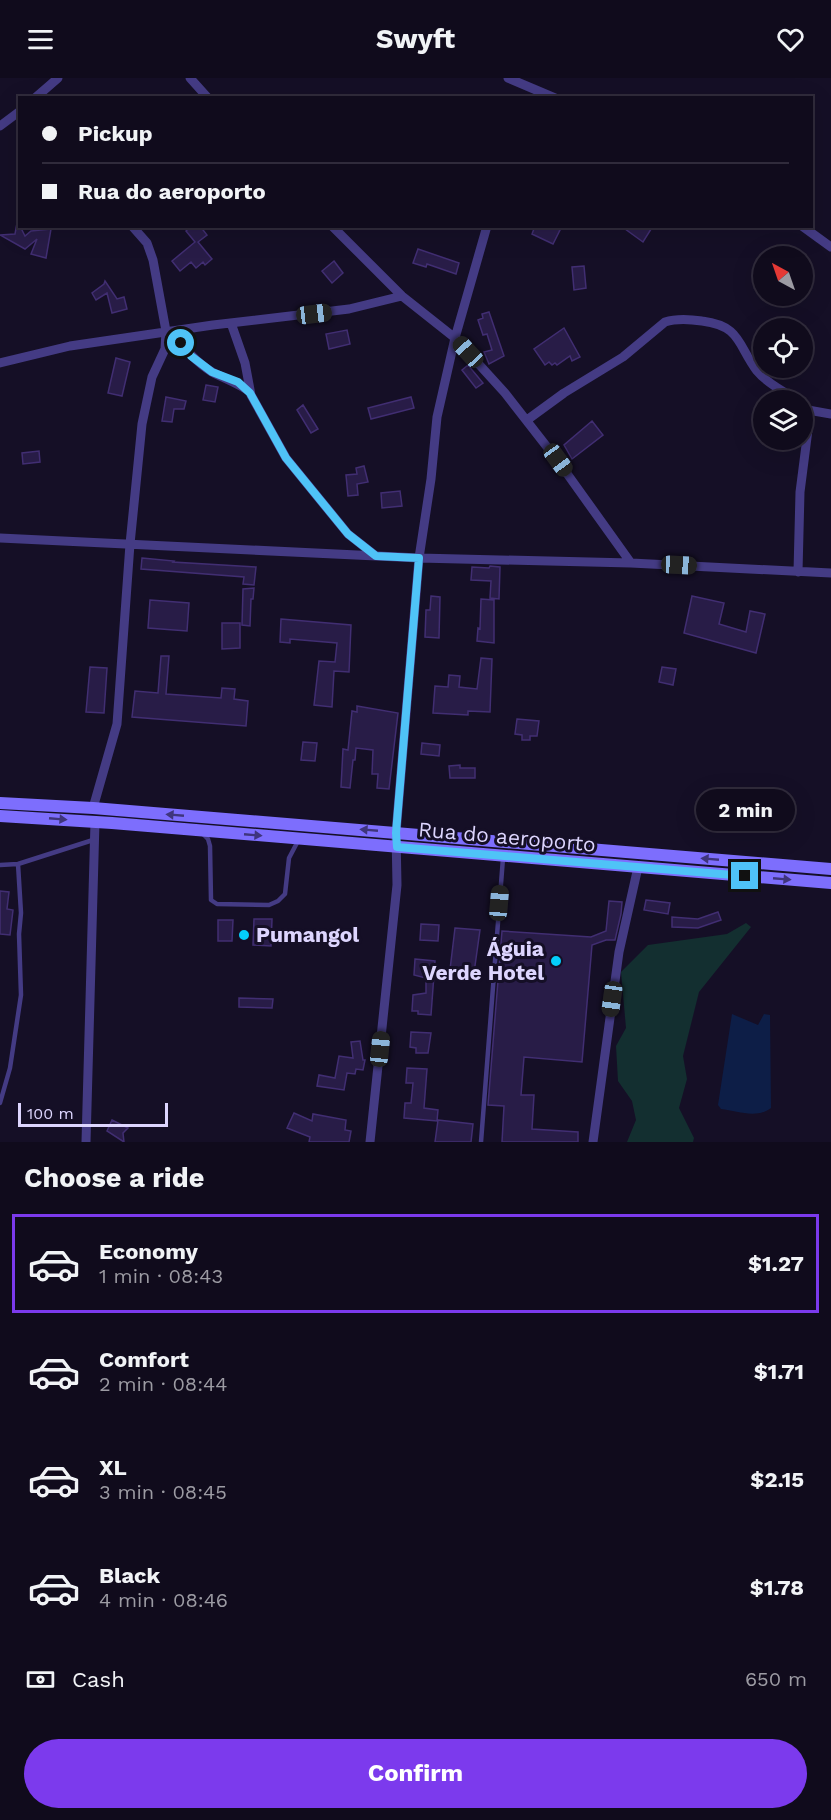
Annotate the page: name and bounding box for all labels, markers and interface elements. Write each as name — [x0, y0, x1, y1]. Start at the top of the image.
icon: menu — [24, 23, 57, 56]
text: Swyft — [376, 23, 455, 55]
icon: heart — [774, 23, 807, 56]
text: Pickup — [78, 121, 153, 146]
text: Rua do aeroporto — [78, 179, 266, 204]
north arrow — [753, 246, 813, 306]
map controls — [753, 246, 813, 450]
car — [295, 303, 333, 325]
button: locate — [753, 318, 813, 378]
route start — [167, 329, 194, 356]
car — [449, 333, 487, 371]
button: layers — [753, 390, 813, 450]
car — [540, 440, 576, 480]
car — [661, 555, 697, 575]
callout: 2 min — [696, 789, 795, 831]
text: 2 min — [718, 798, 773, 822]
one-way arrow — [165, 810, 184, 819]
one-way arrow — [49, 814, 68, 824]
street label: Rua do aeroporto — [417, 816, 597, 857]
one-way arrow — [360, 826, 379, 835]
one-way arrow — [243, 830, 262, 840]
one-way arrow — [700, 854, 719, 864]
route end — [731, 862, 758, 889]
one-way arrow — [772, 874, 791, 884]
car — [488, 884, 510, 922]
place label: Pumangol — [256, 922, 359, 947]
marker: Pumangol — [237, 928, 251, 942]
place label: Águia Verde Hotel — [422, 936, 545, 985]
marker: Águia Verde Hotel — [549, 954, 563, 968]
car — [601, 980, 623, 1018]
car — [369, 1030, 391, 1068]
scale bar — [18, 1100, 168, 1128]
text: 100 m — [27, 1104, 74, 1123]
text: Choose a ride — [24, 1162, 204, 1194]
icon: car — [27, 1237, 81, 1291]
text: Economy — [99, 1239, 198, 1264]
text: $1.27 — [748, 1251, 804, 1276]
text: 1 min · 08:43 — [99, 1264, 223, 1288]
icon: car — [27, 1345, 81, 1399]
text: Comfort — [99, 1347, 189, 1372]
text: $1.71 — [754, 1359, 804, 1384]
text: 2 min · 08:44 — [99, 1372, 228, 1396]
icon: car — [27, 1453, 81, 1507]
text: XL — [99, 1455, 127, 1480]
text: $2.15 — [750, 1467, 804, 1492]
text: 3 min · 08:45 — [99, 1480, 227, 1504]
icon: car — [27, 1561, 81, 1615]
text: Black — [99, 1563, 160, 1588]
text: $1.78 — [750, 1575, 804, 1600]
text: 4 min · 08:46 — [99, 1588, 228, 1612]
icon: cash — [24, 1663, 57, 1696]
text: Cash — [72, 1667, 125, 1692]
text: 650 m — [745, 1667, 807, 1691]
button: Confirm — [24, 1739, 807, 1808]

